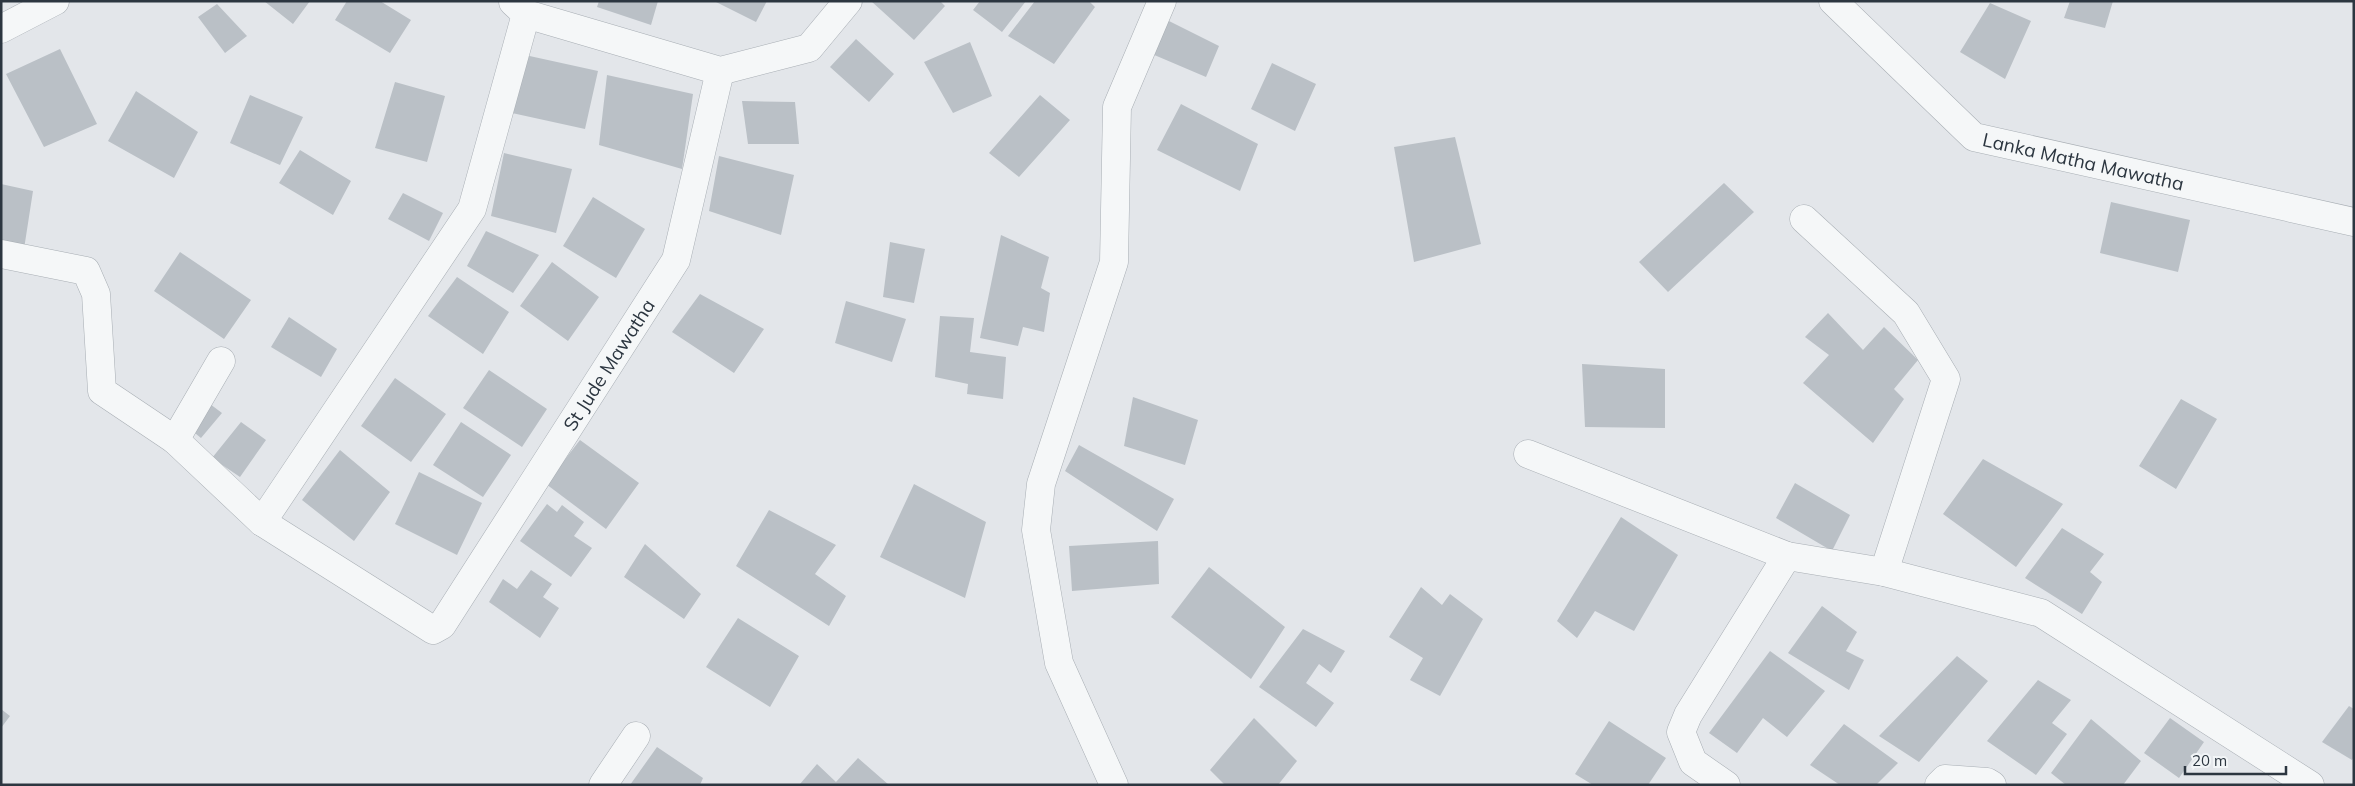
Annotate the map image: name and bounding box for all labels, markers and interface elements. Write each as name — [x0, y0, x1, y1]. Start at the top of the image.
street label: Lanka Matha Mawatha — [1981, 127, 2186, 196]
street label: St Jude Mawatha — [558, 294, 660, 435]
scale bar — [2185, 744, 2286, 776]
text: 20 m — [2192, 751, 2227, 770]

